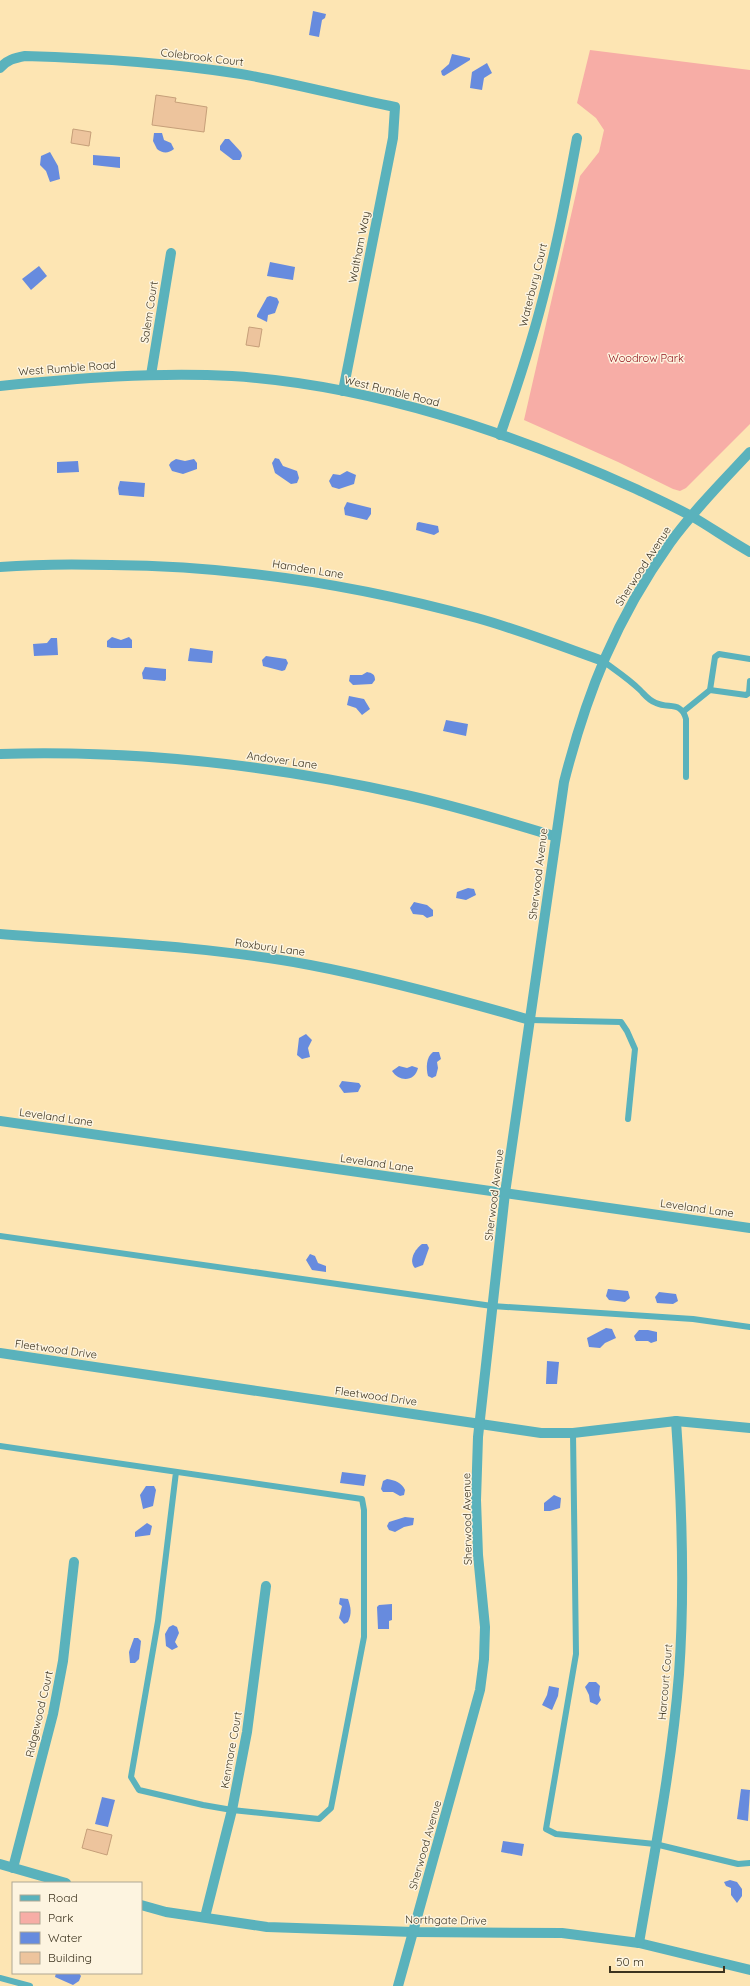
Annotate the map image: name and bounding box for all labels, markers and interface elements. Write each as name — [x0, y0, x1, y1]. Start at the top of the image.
street label: Colebrook Court — [160, 45, 244, 69]
street label: Waltham Way — [345, 210, 373, 284]
street label: Waterbury Court — [516, 241, 550, 328]
street label: Salem Court — [137, 280, 161, 344]
park label: Woodrow Park — [608, 351, 684, 365]
street label: West Rumble Road — [18, 358, 116, 378]
street label: West Rumble Road — [343, 372, 441, 410]
street label: Sherwood Avenue — [612, 523, 674, 609]
street label: Hamden Lane — [271, 556, 345, 582]
street label: Andover Lane — [246, 748, 318, 772]
street label: Sherwood Avenue — [525, 827, 551, 921]
street label: Roxbury Lane — [234, 935, 306, 959]
street label: Leveland Lane — [18, 1105, 94, 1129]
street label: Sherwood Avenue — [481, 1148, 507, 1242]
street label: Leveland Lane — [339, 1151, 415, 1175]
street label: Leveland Lane — [659, 1196, 735, 1220]
street label: Fleetwood Drive — [14, 1336, 98, 1362]
street label: Fleetwood Drive — [334, 1383, 418, 1409]
street label: Sherwood Avenue — [459, 1473, 475, 1565]
street label: Harcourt Court — [655, 1643, 675, 1721]
street label: Ridgewood Court — [22, 1669, 56, 1759]
street label: Kenmore Court — [217, 1710, 245, 1789]
street label: Sherwood Avenue — [406, 1799, 444, 1891]
legend — [12, 1882, 142, 1974]
text: Road — [48, 1890, 78, 1905]
text: Park — [48, 1910, 73, 1925]
street label: Northgate Drive — [405, 1912, 487, 1928]
text: Water — [48, 1930, 83, 1945]
scale bar — [610, 1948, 724, 1974]
text: Building — [48, 1950, 92, 1965]
text: 50 m — [616, 1954, 644, 1969]

